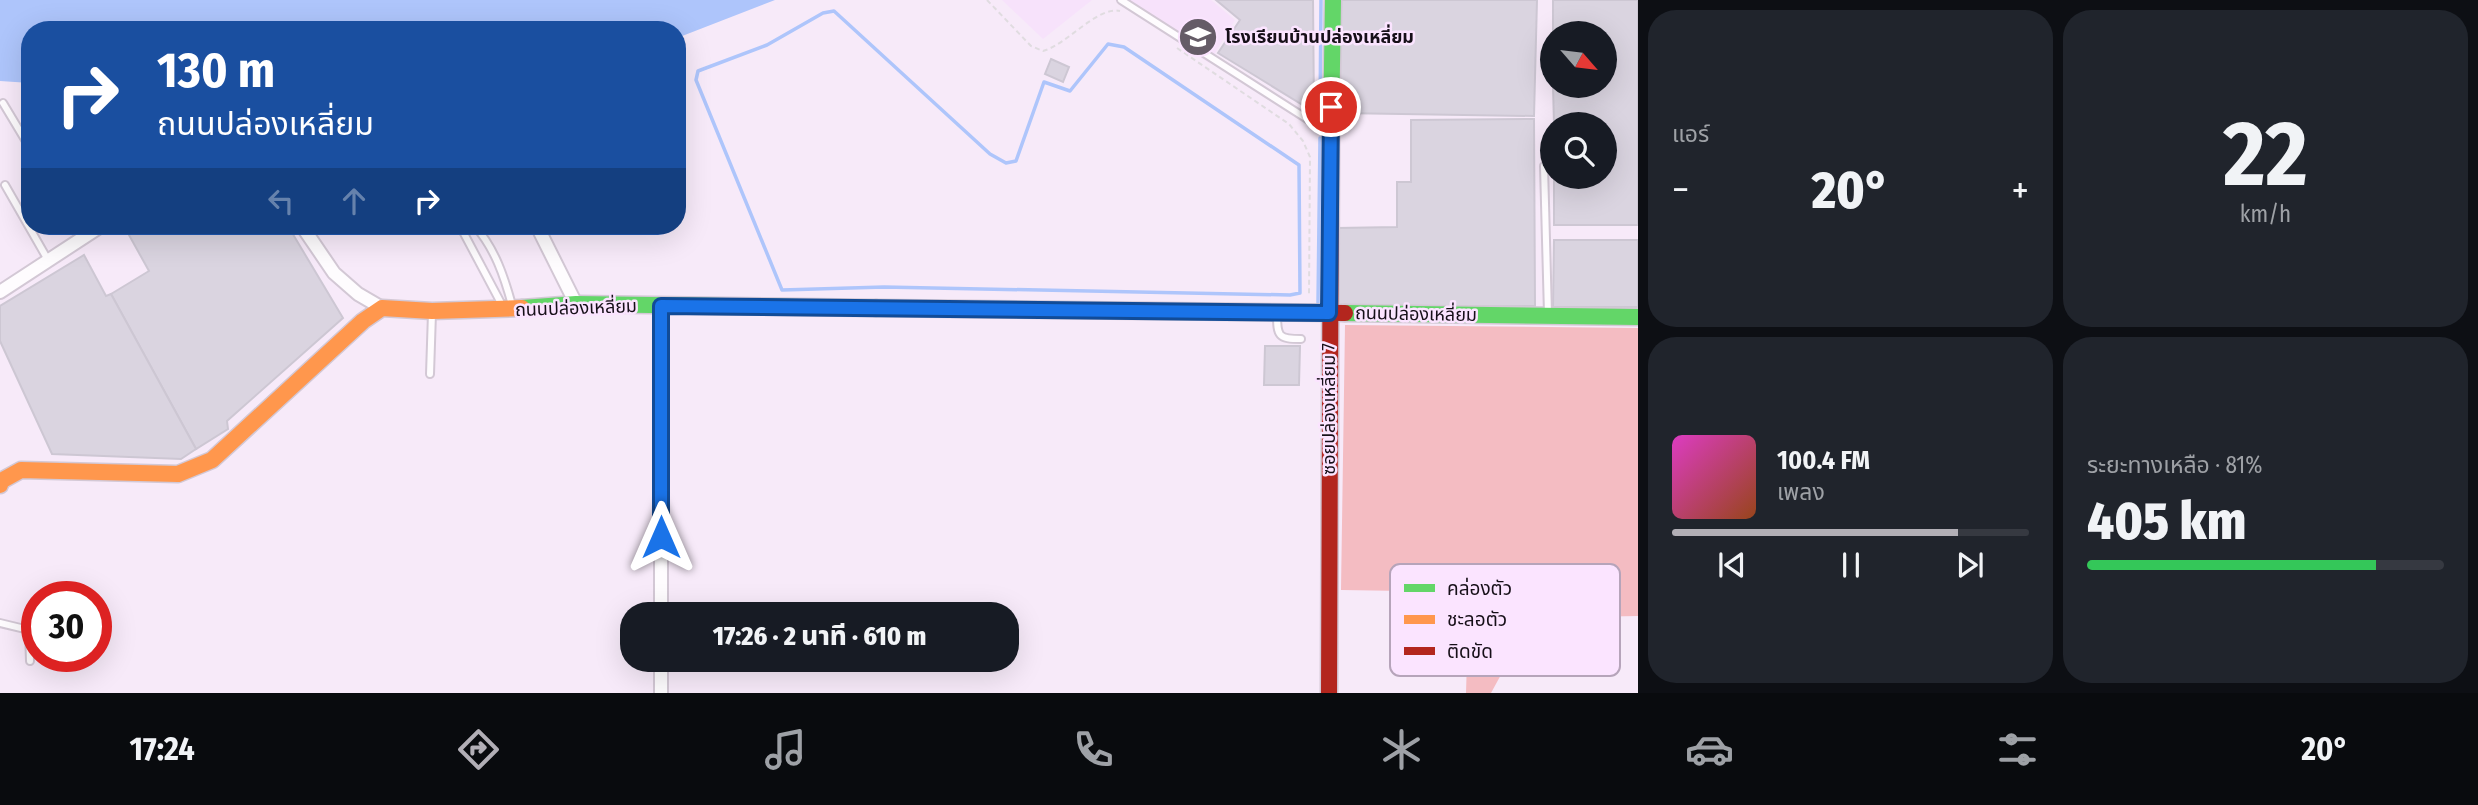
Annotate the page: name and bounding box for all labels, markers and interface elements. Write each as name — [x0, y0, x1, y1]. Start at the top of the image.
school or university icon: โรงเรียนบ้านปล่องเหลี่ยม — [1177, 16, 1219, 58]
north arrow — [1540, 21, 1617, 98]
map controls — [1540, 21, 1617, 189]
place label: โรงเรียนบ้านปล่องเหลี่ยม — [1225, 24, 1414, 48]
text: 130 m — [157, 41, 275, 100]
icon: right — [42, 49, 133, 140]
pin — [1301, 77, 1361, 137]
icon: arrive — [1312, 88, 1350, 126]
text: 22 — [2223, 100, 2308, 209]
text: ถนนปล่องเหลี่ยม — [157, 105, 374, 143]
button: search — [1540, 112, 1617, 189]
text: แอร์ — [1672, 120, 1709, 148]
text: 20° — [1812, 159, 1889, 222]
text: − — [1672, 167, 1689, 213]
text: + — [2012, 167, 2029, 213]
icon: left — [262, 182, 300, 220]
icon: ahead — [335, 182, 373, 220]
icon: right — [408, 182, 446, 220]
text: km/h — [2240, 200, 2291, 228]
street label: ถนนปล่องเหลี่ยม — [515, 293, 637, 321]
street label: ถนนปล่องเหลี่ยม — [1355, 300, 1477, 326]
street label: ซอยปล่องเหลี่ยม 7 — [1316, 343, 1340, 475]
text: 100.4 FM — [1777, 445, 1870, 476]
text: ระยะทางเหลือ · 81% — [2087, 451, 2263, 479]
text: เพลง — [1777, 478, 1825, 506]
text: 405 km — [2087, 490, 2246, 553]
position arrow — [624, 500, 698, 574]
icon: previous — [1713, 546, 1751, 584]
icon: pause — [1832, 546, 1870, 584]
icon: next — [1951, 546, 1989, 584]
legend — [1390, 564, 1620, 676]
text: คล่องตัว — [1447, 577, 1512, 600]
speed limit sign: 30 — [21, 581, 112, 672]
text: ชะลอตัว — [1447, 608, 1507, 631]
text: 17:26 · 2 นาที · 610 m — [713, 621, 926, 652]
text: ติดขัด — [1447, 640, 1493, 663]
icon: directions — [454, 725, 503, 774]
icon: music — [761, 725, 810, 774]
icon: phone — [1069, 725, 1118, 774]
icon: climate — [1377, 725, 1426, 774]
icon: car — [1685, 725, 1734, 774]
icon: filters — [1993, 725, 2042, 774]
text: 17:24 — [129, 730, 195, 768]
text: 20° — [2301, 730, 2348, 768]

